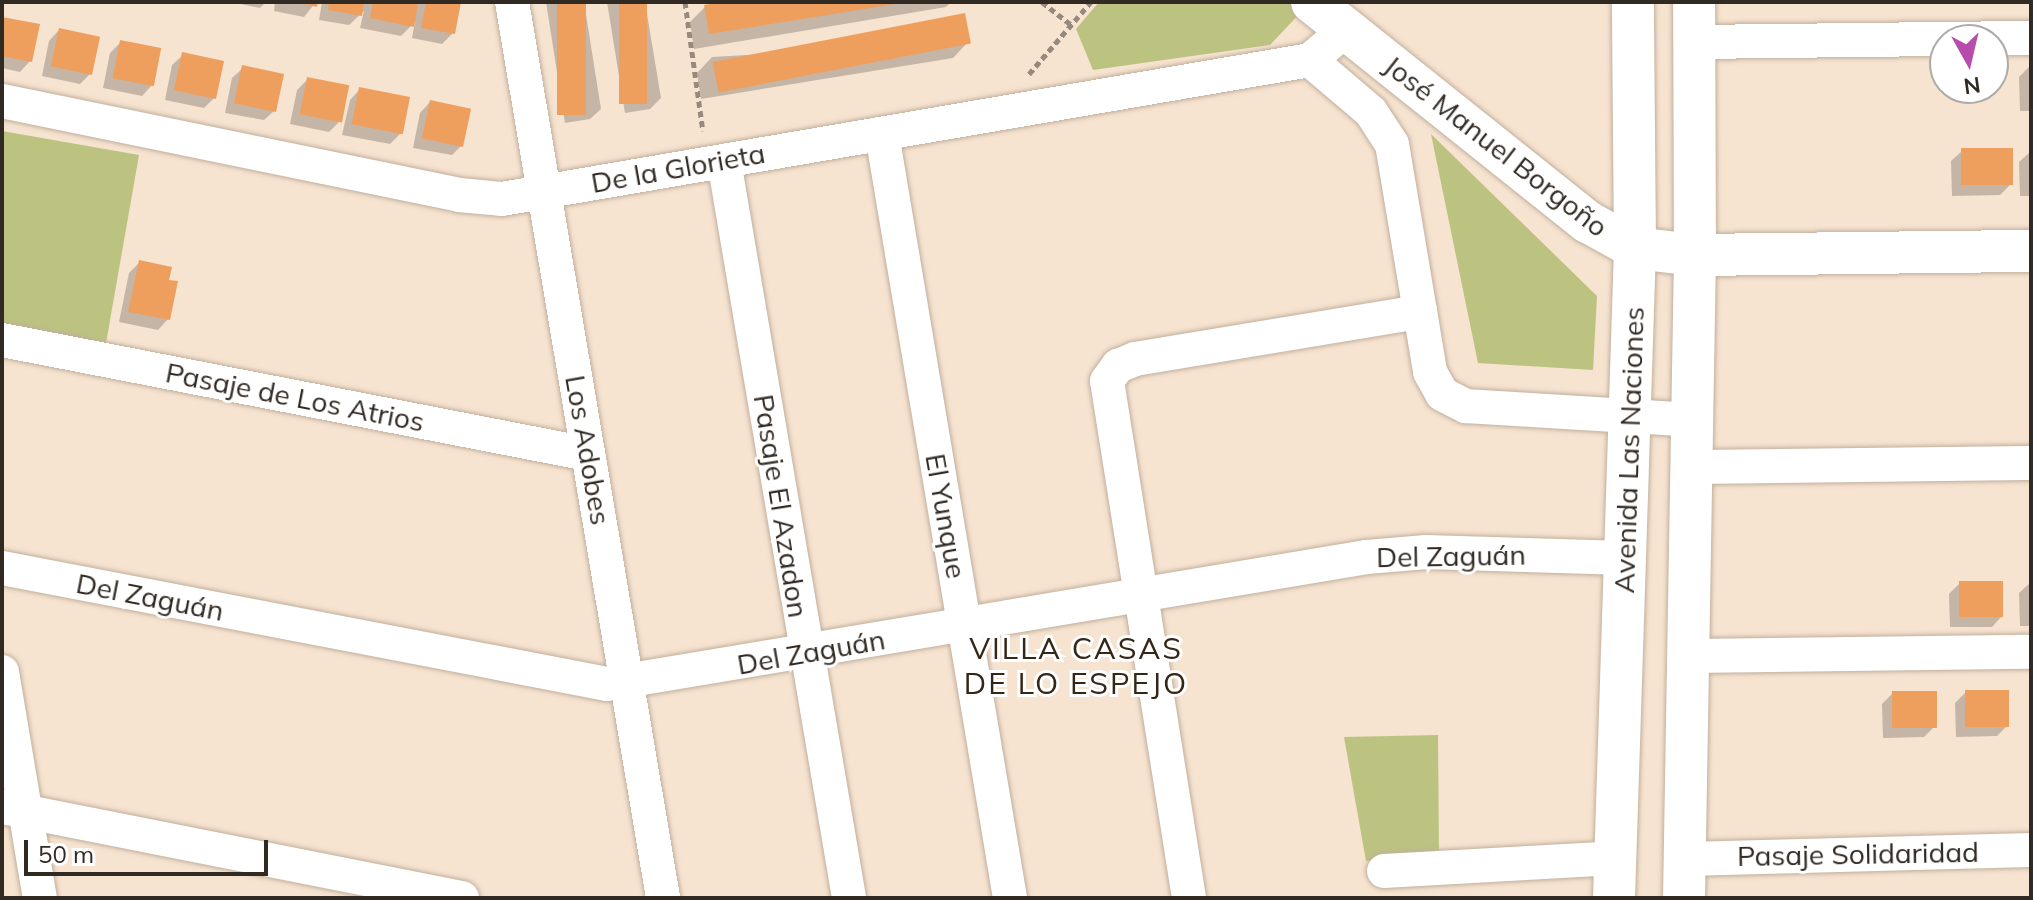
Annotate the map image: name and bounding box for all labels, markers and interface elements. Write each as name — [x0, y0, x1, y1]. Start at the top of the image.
north arrow — [1929, 24, 2009, 104]
street label: José Manuel Borgoño — [1378, 48, 1614, 244]
text: N — [1962, 71, 1982, 101]
street label: De la Glorieta — [588, 136, 768, 200]
street label: Avenida Las Naciones — [1607, 306, 1651, 594]
street label: Pasaje de Los Atrios — [163, 355, 427, 439]
street label: Los Adobes — [558, 373, 618, 527]
street label: Pasaje El Azadon — [747, 392, 815, 620]
street label: El Yunque — [919, 451, 973, 581]
street label: Del Zaguán — [1376, 538, 1526, 574]
street label: Del Zaguán — [73, 566, 227, 628]
street label: Del Zaguán — [734, 622, 888, 682]
district label: VILLA CASAS DE LO ESPEJO — [964, 630, 1188, 700]
scale bar — [28, 824, 272, 874]
street label: Pasaje Solidaridad — [1737, 835, 1979, 873]
text: 50 m — [38, 839, 94, 869]

